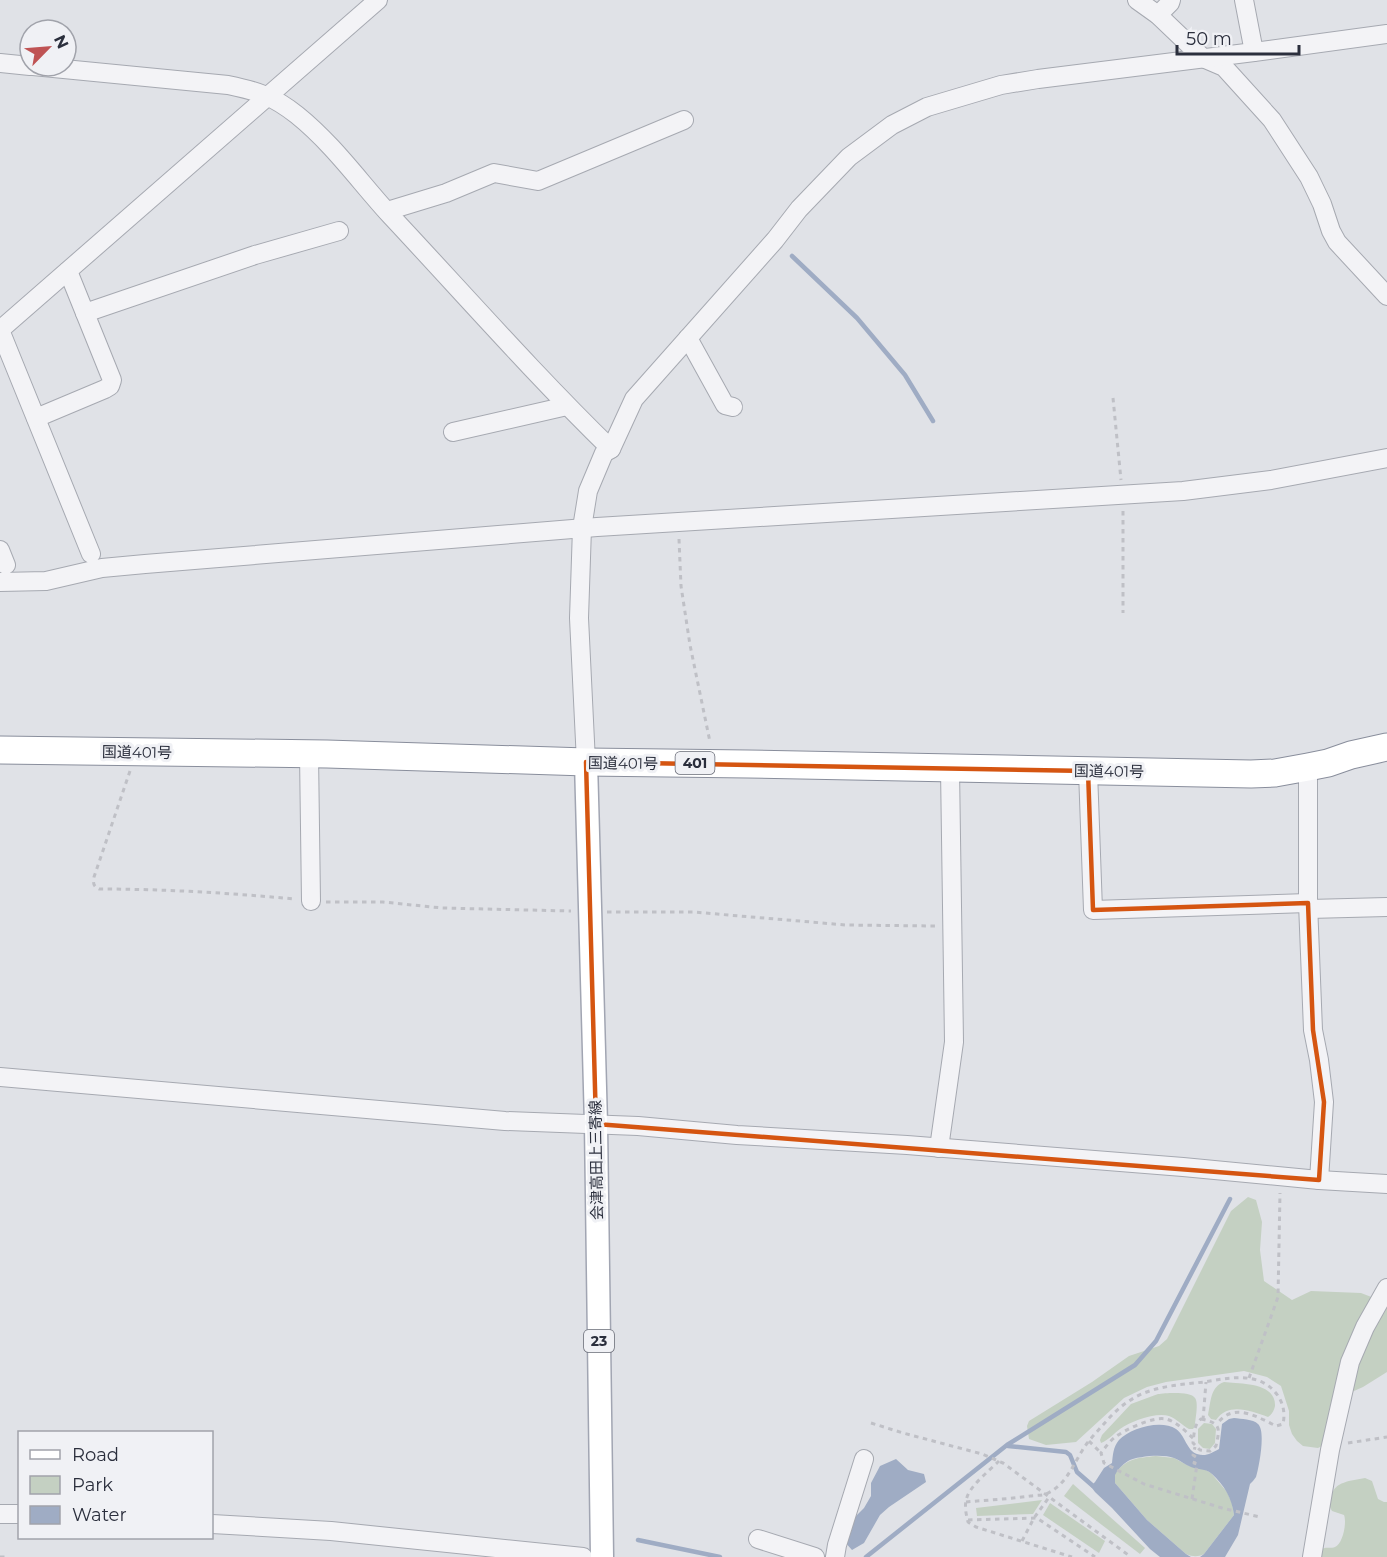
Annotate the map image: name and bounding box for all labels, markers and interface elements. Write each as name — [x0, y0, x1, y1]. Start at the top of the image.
north arrow — [18, 18, 78, 78]
scale bar — [1177, 18, 1298, 56]
text: 50 m — [1186, 28, 1232, 50]
text: N — [50, 32, 72, 52]
street label: 国道401号 — [102, 742, 172, 762]
road number: 401 — [676, 752, 714, 774]
street label: 国道401号 — [588, 753, 658, 773]
street label: 国道401号 — [1074, 761, 1144, 781]
street label: 会津高田上三寄線 — [585, 1100, 607, 1220]
road number: 23 — [584, 1330, 614, 1352]
legend — [18, 1431, 213, 1539]
text: Road — [72, 1444, 119, 1466]
text: Park — [72, 1474, 113, 1496]
text: Water — [72, 1504, 127, 1526]

